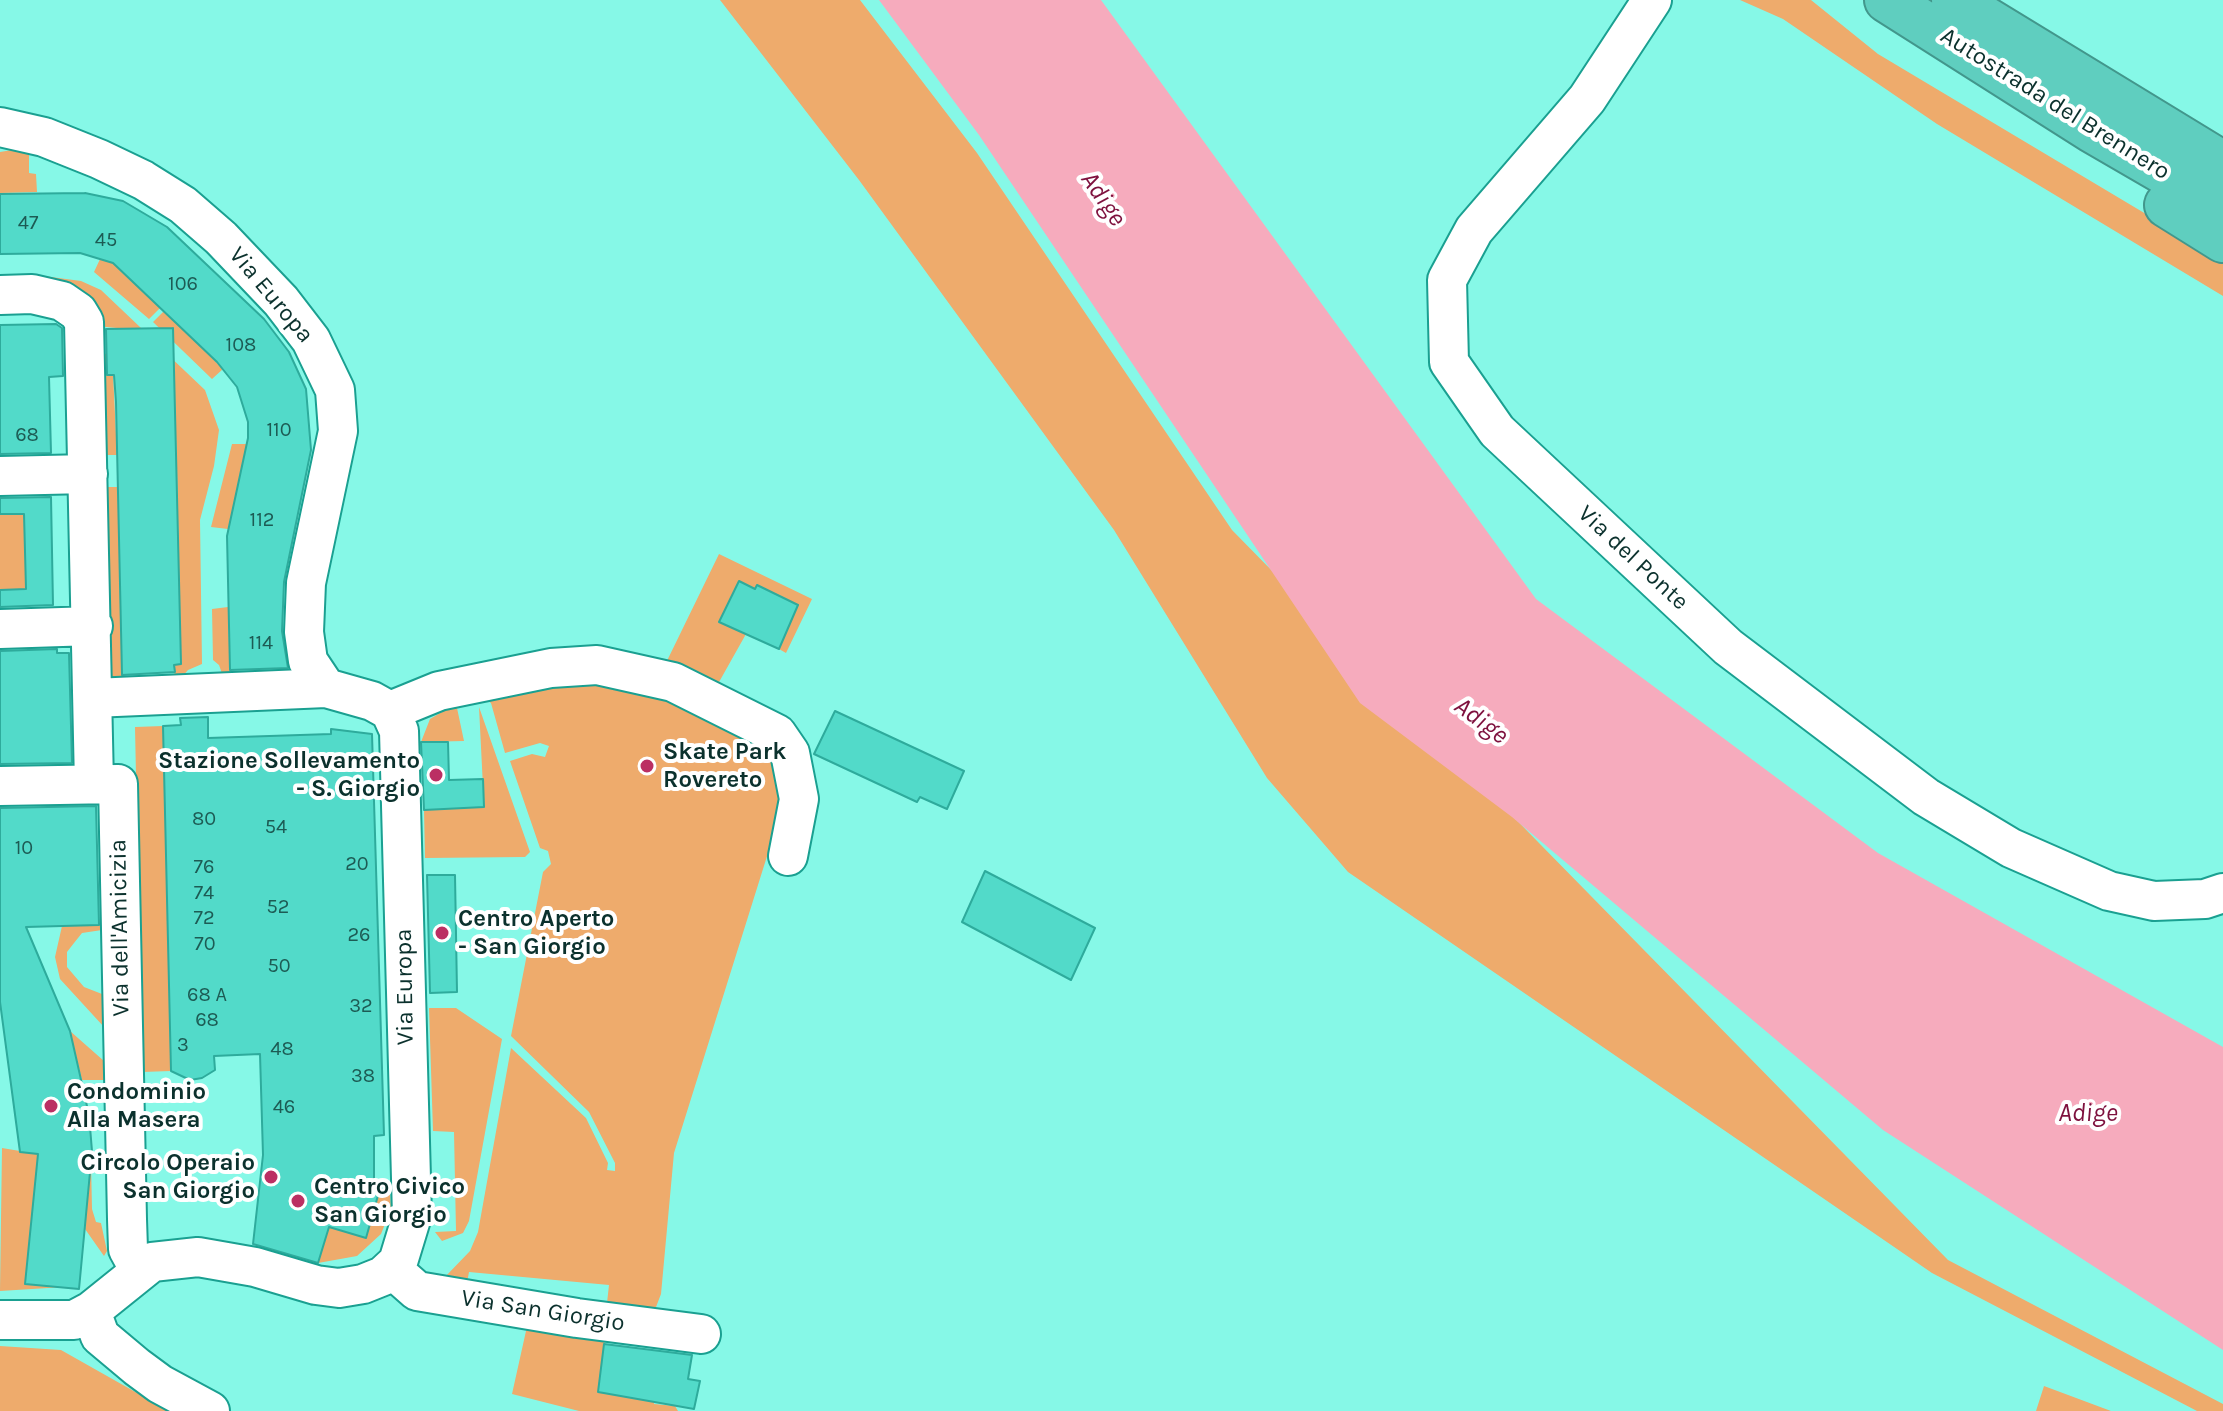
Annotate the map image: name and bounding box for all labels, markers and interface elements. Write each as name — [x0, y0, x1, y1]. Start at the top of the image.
street label: Autostrada del Brennero — [1935, 22, 2175, 186]
water label: Adige — [1073, 166, 1133, 232]
house number: 47 — [18, 211, 38, 235]
house number: 45 — [95, 228, 117, 252]
street label: Via Europa — [222, 241, 320, 349]
house number: 106 — [168, 272, 198, 296]
house number: 108 — [226, 333, 256, 357]
house number: 110 — [266, 418, 292, 442]
house number: 68 — [15, 423, 39, 447]
street label: Via del Ponte — [1572, 499, 1694, 617]
house number: 112 — [250, 508, 274, 532]
house number: 114 — [249, 631, 273, 655]
water label: Adige — [1448, 691, 1514, 751]
place label: Skate Park Rovereto — [663, 738, 786, 794]
place label: Stazione Sollevamento - S. Giorgio — [158, 747, 420, 803]
marker: Skate Park Rovereto — [638, 757, 656, 775]
marker: Stazione Sollevamento - S. Giorgio — [427, 766, 445, 784]
house number: 80 — [192, 807, 216, 831]
house number: 54 — [265, 815, 287, 839]
house number: 10 — [15, 836, 33, 860]
street label: Via dell'Amicizia — [104, 839, 136, 1017]
house number: 20 — [345, 852, 369, 876]
house number: 76 — [194, 855, 214, 879]
house number: 74 — [194, 881, 214, 905]
house number: 52 — [267, 895, 289, 919]
place label: Centro Aperto - San Giorgio — [458, 905, 614, 961]
house number: 72 — [194, 906, 214, 930]
house number: 26 — [347, 923, 371, 947]
marker: Centro Aperto - San Giorgio — [433, 924, 451, 942]
street label: Via Europa — [390, 928, 420, 1046]
house number: 70 — [194, 932, 216, 956]
house number: 50 — [267, 954, 291, 978]
house number: 68 A — [187, 983, 227, 1007]
house number: 32 — [349, 994, 373, 1018]
house number: 68 — [195, 1008, 219, 1032]
house number: 3 — [177, 1033, 189, 1057]
house number: 48 — [270, 1037, 294, 1061]
house number: 38 — [351, 1064, 375, 1088]
place label: Condominio Alla Masera — [67, 1078, 206, 1134]
house number: 46 — [273, 1095, 295, 1119]
marker: Condominio Alla Masera — [42, 1097, 60, 1115]
water label: Adige — [2058, 1098, 2118, 1130]
place label: Circolo Operaio San Giorgio — [81, 1149, 255, 1205]
marker: Circolo Operaio San Giorgio — [262, 1168, 280, 1186]
place label: Centro Civico San Giorgio — [314, 1173, 465, 1229]
marker: Centro Civico San Giorgio — [289, 1192, 307, 1210]
street label: Via San Giorgio — [459, 1284, 627, 1338]

